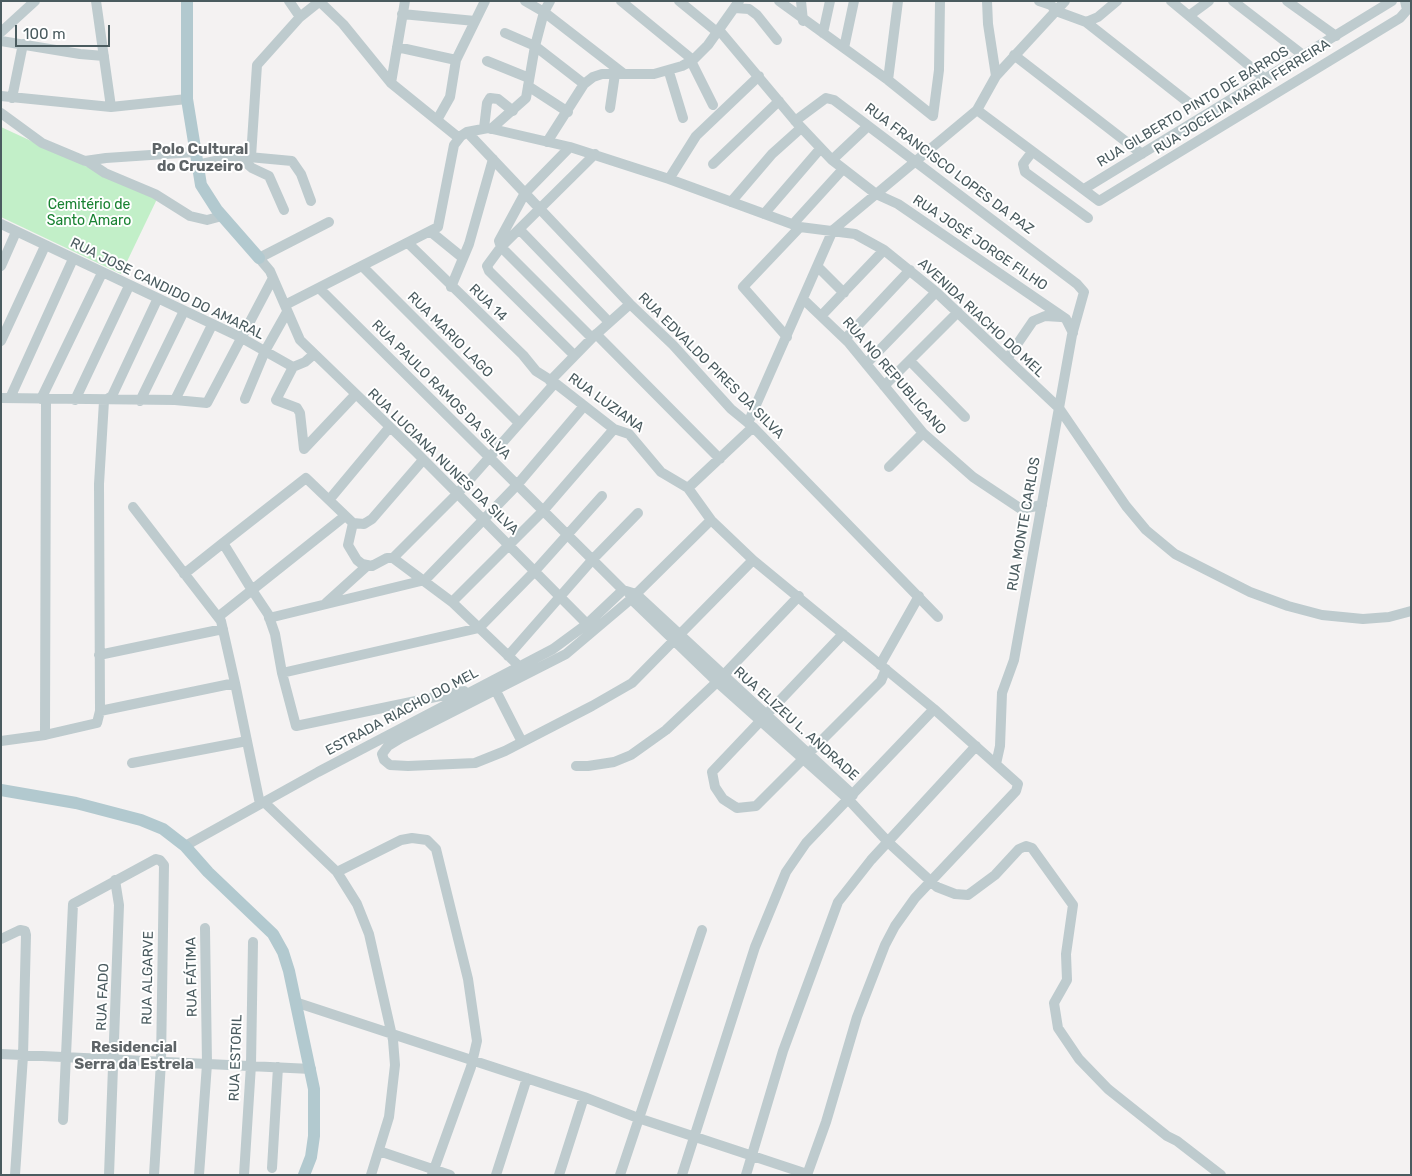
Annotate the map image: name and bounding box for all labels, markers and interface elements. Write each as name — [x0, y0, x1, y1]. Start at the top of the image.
scale bar — [18, 15, 112, 47]
text: 100 m — [23, 25, 65, 43]
street label: RUA JOCELIA MARIA FERREIRA — [1151, 36, 1333, 158]
street label: RUA GILBERTO PINTO DE BARROS — [1094, 43, 1292, 171]
street label: RUA FRANCISCO LOPES DA PAZ — [861, 100, 1037, 238]
district label: Polo Cultural do Cruzeiro — [152, 141, 248, 176]
street label: RUA JOSÉ JORGE FILHO — [909, 192, 1051, 294]
park label: Cemitério de Santo Amaro — [47, 197, 131, 230]
street label: RUA JOSE CANDIDO DO AMARAL — [67, 235, 267, 343]
street label: AVENIDA RIACHO DO MEL — [914, 255, 1048, 381]
street label: RUA 14 — [466, 281, 510, 325]
street label: RUA MARIO LAGO — [404, 289, 496, 381]
street label: RUA EDVALDO PIRES DA SILVA — [634, 289, 788, 443]
street label: RUA NO REPUBLICANO — [839, 314, 949, 438]
street label: RUA PAULO RAMOS DA SILVA — [368, 317, 514, 463]
street label: RUA LUZIANA — [565, 370, 647, 436]
street label: RUA LUCIANA NUNES DA SILVA — [364, 385, 522, 539]
street label: RUA MONTE CARLOS — [1004, 456, 1044, 592]
street label: RUA ELIZEU L. ANDRADE — [730, 663, 862, 785]
street label: ESTRADA RIACHO DO MEL — [323, 665, 481, 759]
street label: RUA ALGARVE — [139, 931, 157, 1025]
street label: RUA FÁTIMA — [183, 937, 201, 1017]
street label: RUA FADO — [93, 963, 113, 1031]
street label: RUA ESTORIL — [226, 1014, 246, 1102]
district label: Residencial Serra da Estrela — [74, 1039, 194, 1074]

